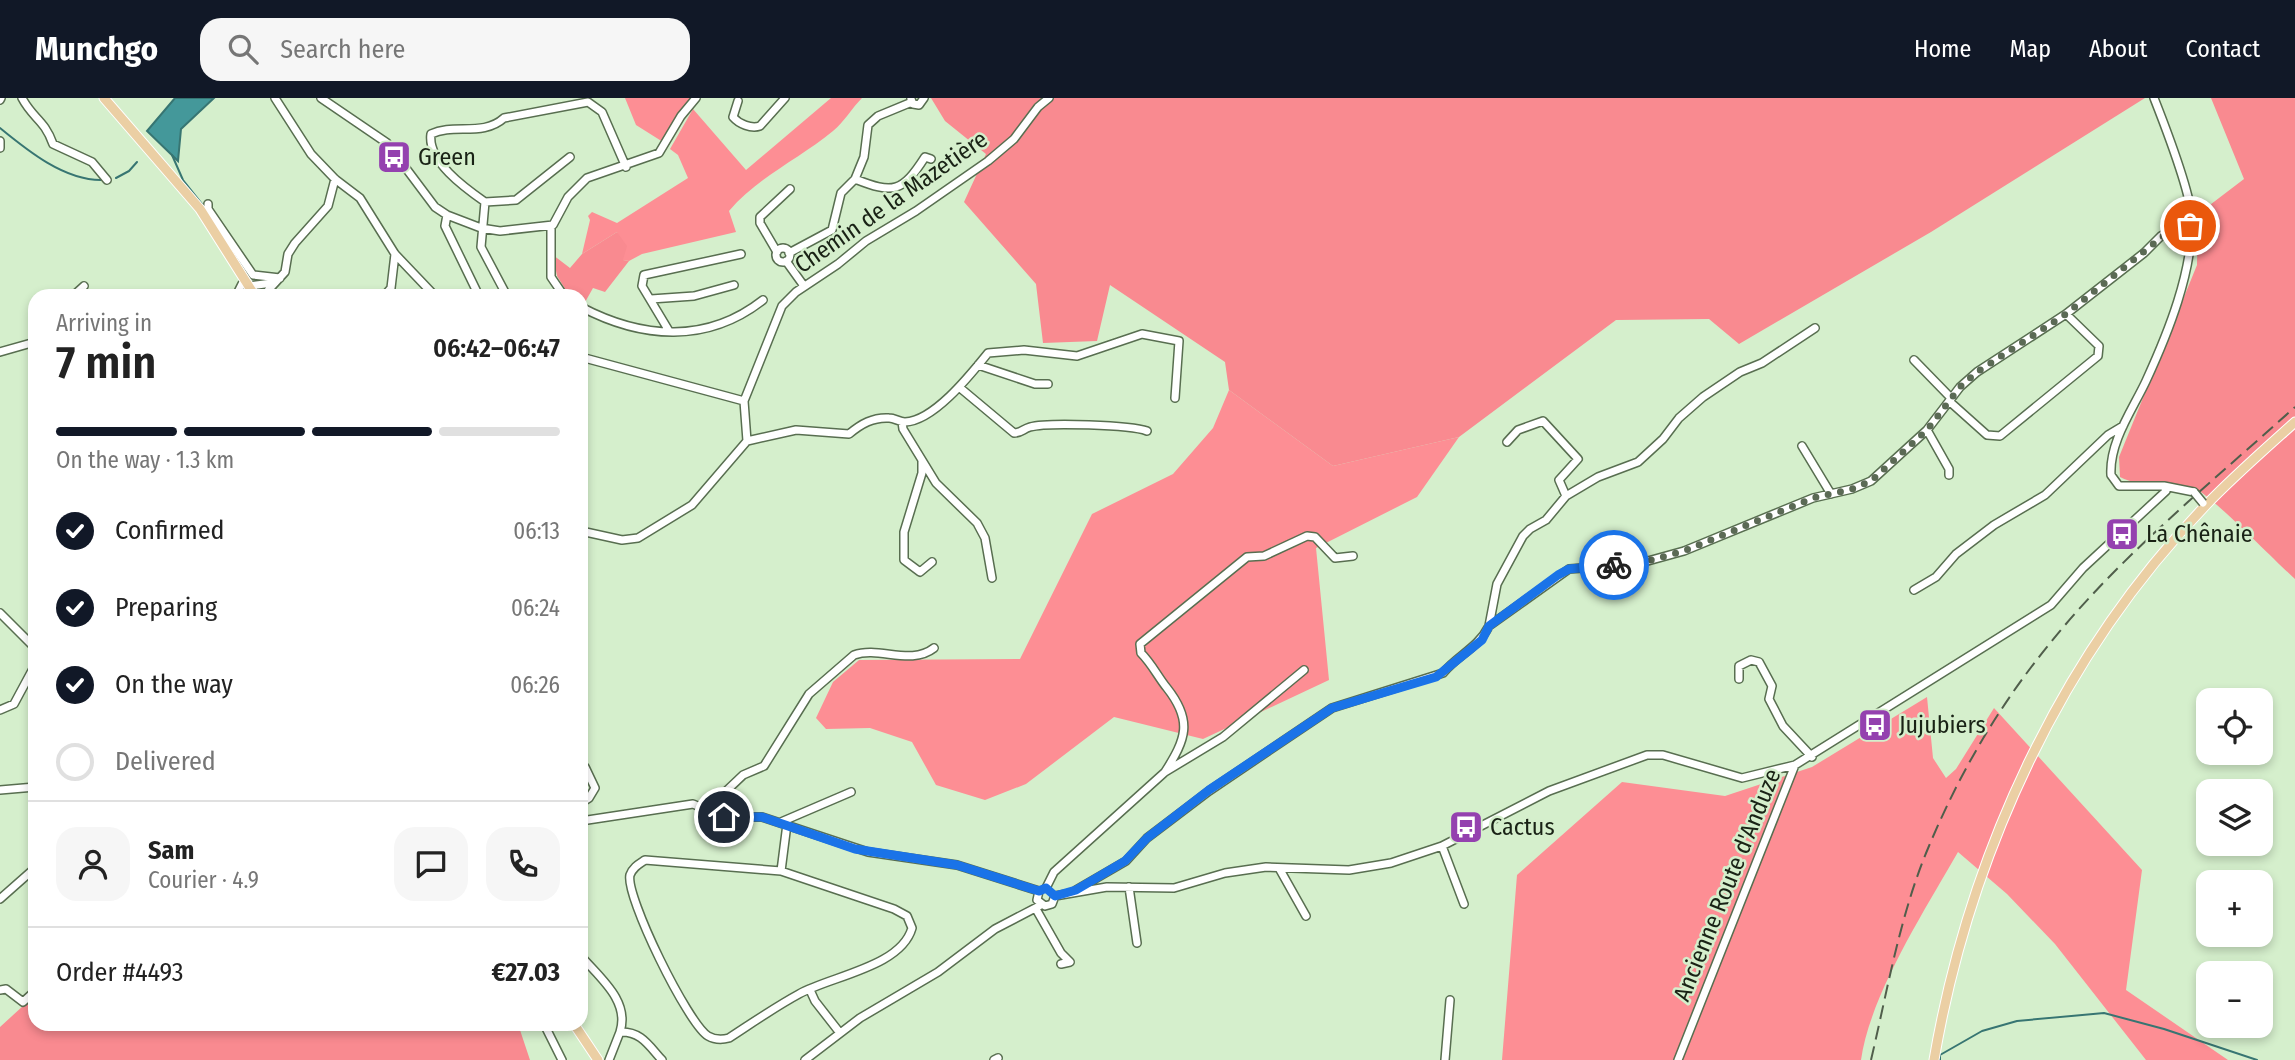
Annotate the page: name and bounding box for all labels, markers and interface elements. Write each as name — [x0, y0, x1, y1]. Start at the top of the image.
search box — [200, 18, 690, 81]
text: Munchgo — [35, 29, 158, 69]
icon: search — [224, 30, 262, 68]
text: Search here — [280, 34, 405, 65]
text: Home — [1914, 35, 1971, 63]
text: Map — [2009, 35, 2051, 63]
text: About — [2089, 35, 2147, 63]
text: Contact — [2185, 35, 2260, 63]
street label: Chemin de la Mazetière — [789, 125, 993, 279]
bus stop icon: Green — [375, 138, 413, 176]
place label: Green — [418, 143, 476, 171]
pin — [2160, 196, 2220, 256]
icon: bag — [2171, 207, 2209, 245]
text: Arriving in — [56, 309, 152, 337]
text: 06:42–06:47 — [433, 333, 560, 364]
text: 7 min — [56, 335, 156, 390]
text: On the way · 1.3 km — [56, 446, 234, 474]
icon: check — [56, 512, 94, 550]
text: Confirmed — [115, 515, 225, 546]
bus stop icon: La Chênaie — [2103, 515, 2141, 553]
text: 06:13 — [513, 517, 560, 545]
place label: La Chênaie — [2146, 520, 2253, 548]
courier — [1579, 530, 1649, 600]
icon: bike — [1595, 546, 1633, 584]
icon: check — [56, 589, 94, 627]
text: Preparing — [115, 592, 217, 623]
text: 06:24 — [511, 594, 560, 622]
icon: check — [56, 666, 94, 704]
text: On the way — [115, 669, 233, 700]
text: 06:26 — [510, 671, 560, 699]
map controls — [2196, 688, 2273, 1038]
button: locate — [2196, 688, 2273, 765]
bus stop icon: Jujubiers — [1856, 706, 1894, 744]
place label: Jujubiers — [1899, 711, 1986, 739]
text: Delivered — [115, 746, 216, 777]
street label: Ancienne Route d'Anduze — [1668, 765, 1786, 1005]
button: layers — [2196, 779, 2273, 856]
pin — [694, 787, 754, 847]
icon: home — [705, 798, 743, 836]
bus stop icon: Cactus — [1447, 808, 1485, 846]
place label: Cactus — [1490, 813, 1555, 841]
button: person — [56, 827, 130, 901]
button: chat — [394, 827, 468, 901]
button: phone — [486, 827, 560, 901]
text: Sam — [148, 835, 194, 866]
text: Courier · 4.9 — [148, 866, 259, 894]
button: + — [2196, 870, 2273, 947]
text: Order #4493 — [56, 957, 183, 988]
text: €27.03 — [492, 957, 560, 988]
button: − — [2196, 961, 2273, 1038]

